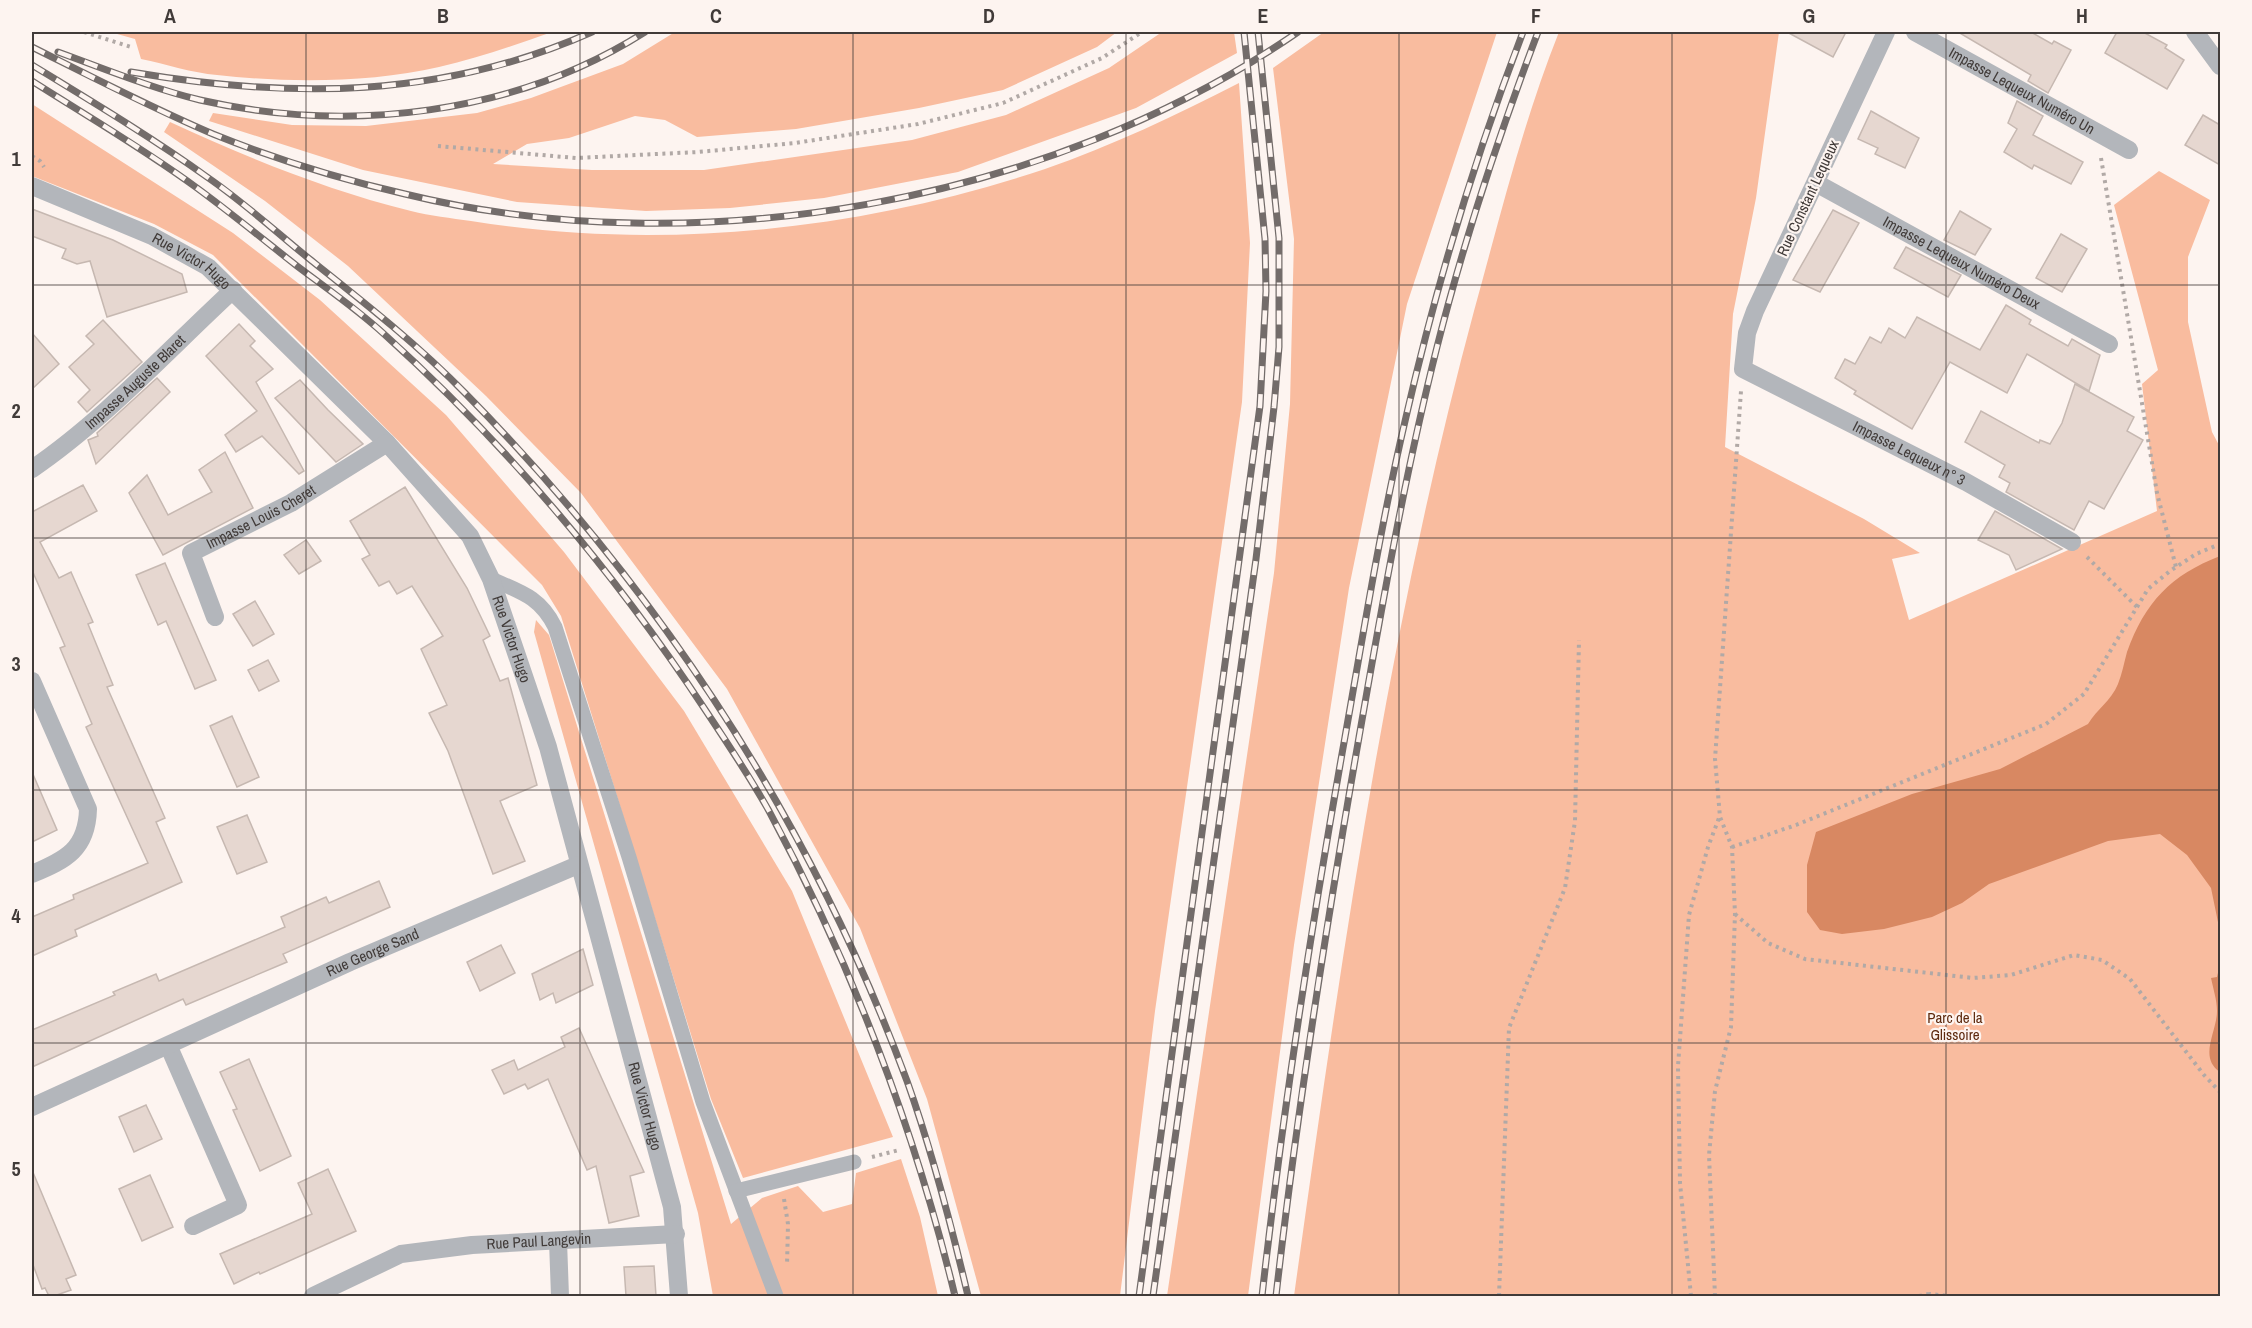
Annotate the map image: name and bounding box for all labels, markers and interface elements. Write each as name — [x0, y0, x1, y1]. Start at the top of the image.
text: A — [164, 2, 176, 29]
text: B — [437, 2, 449, 29]
text: C — [710, 2, 722, 29]
text: D — [983, 2, 995, 29]
text: E — [1258, 2, 1269, 29]
text: F — [1531, 2, 1541, 29]
text: G — [1803, 2, 1815, 29]
text: H — [2076, 2, 2088, 29]
street label: Impasse Lequeux Numéro Un — [1945, 42, 2099, 139]
street label: Rue Constant Lequeux — [1771, 136, 1844, 259]
text: 1 — [11, 145, 21, 172]
street label: Impasse Lequeux Numéro Deux — [1879, 211, 2045, 315]
street label: Rue Victor Hugo — [149, 227, 236, 294]
street label: Impasse Auguste Blaret — [80, 330, 190, 434]
text: 2 — [11, 397, 21, 424]
street label: Impasse Lequeux n° 3 — [1849, 415, 1969, 490]
street label: Impasse Louis Cheret — [203, 479, 320, 554]
street label: Rue Victor Hugo — [487, 593, 536, 685]
text: 3 — [11, 650, 21, 677]
text: 4 — [11, 902, 21, 929]
street label: Rue George Sand — [323, 923, 422, 982]
park label: Parc de la Glissoire — [1927, 1007, 1983, 1045]
street label: Rue Victor Hugo — [623, 1060, 667, 1153]
text: 5 — [11, 1155, 21, 1182]
street label: Rue Paul Langevin — [486, 1228, 592, 1254]

